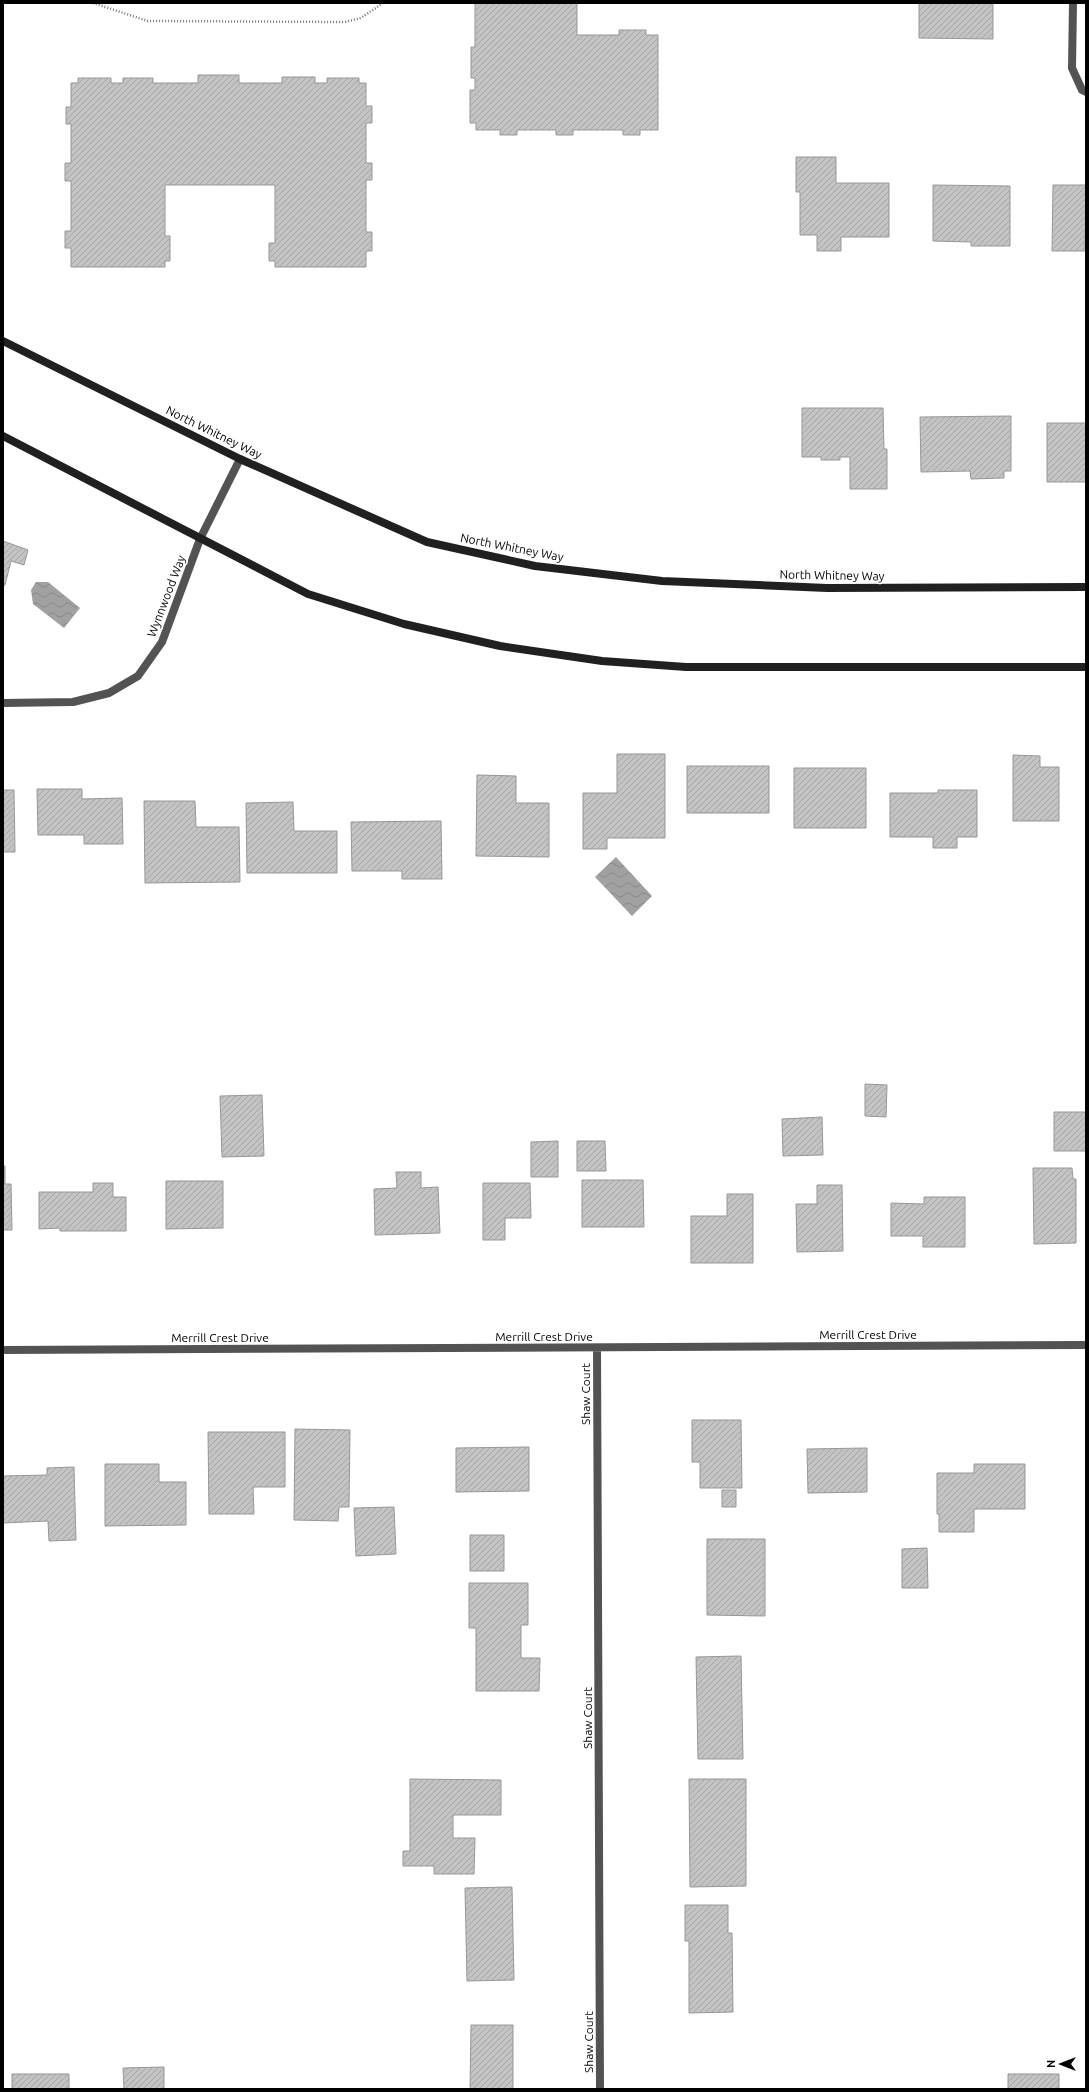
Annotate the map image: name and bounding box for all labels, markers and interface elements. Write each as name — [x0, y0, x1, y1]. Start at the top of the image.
street label: North Whitney Way — [164, 403, 264, 461]
street label: North Whitney Way — [459, 531, 565, 563]
street label: Wynnwood Way — [144, 553, 188, 639]
street label: North Whitney Way — [779, 568, 885, 582]
street label: Merrill Crest Drive — [819, 1328, 917, 1341]
street label: Merrill Crest Drive — [495, 1330, 593, 1343]
street label: Merrill Crest Drive — [171, 1331, 269, 1344]
street label: Shaw Court — [579, 1363, 592, 1425]
street label: Shaw Court — [581, 1687, 594, 1749]
street label: Shaw Court — [582, 2011, 595, 2073]
north arrow — [1041, 2044, 1081, 2084]
text: N — [1045, 2060, 1057, 2068]

